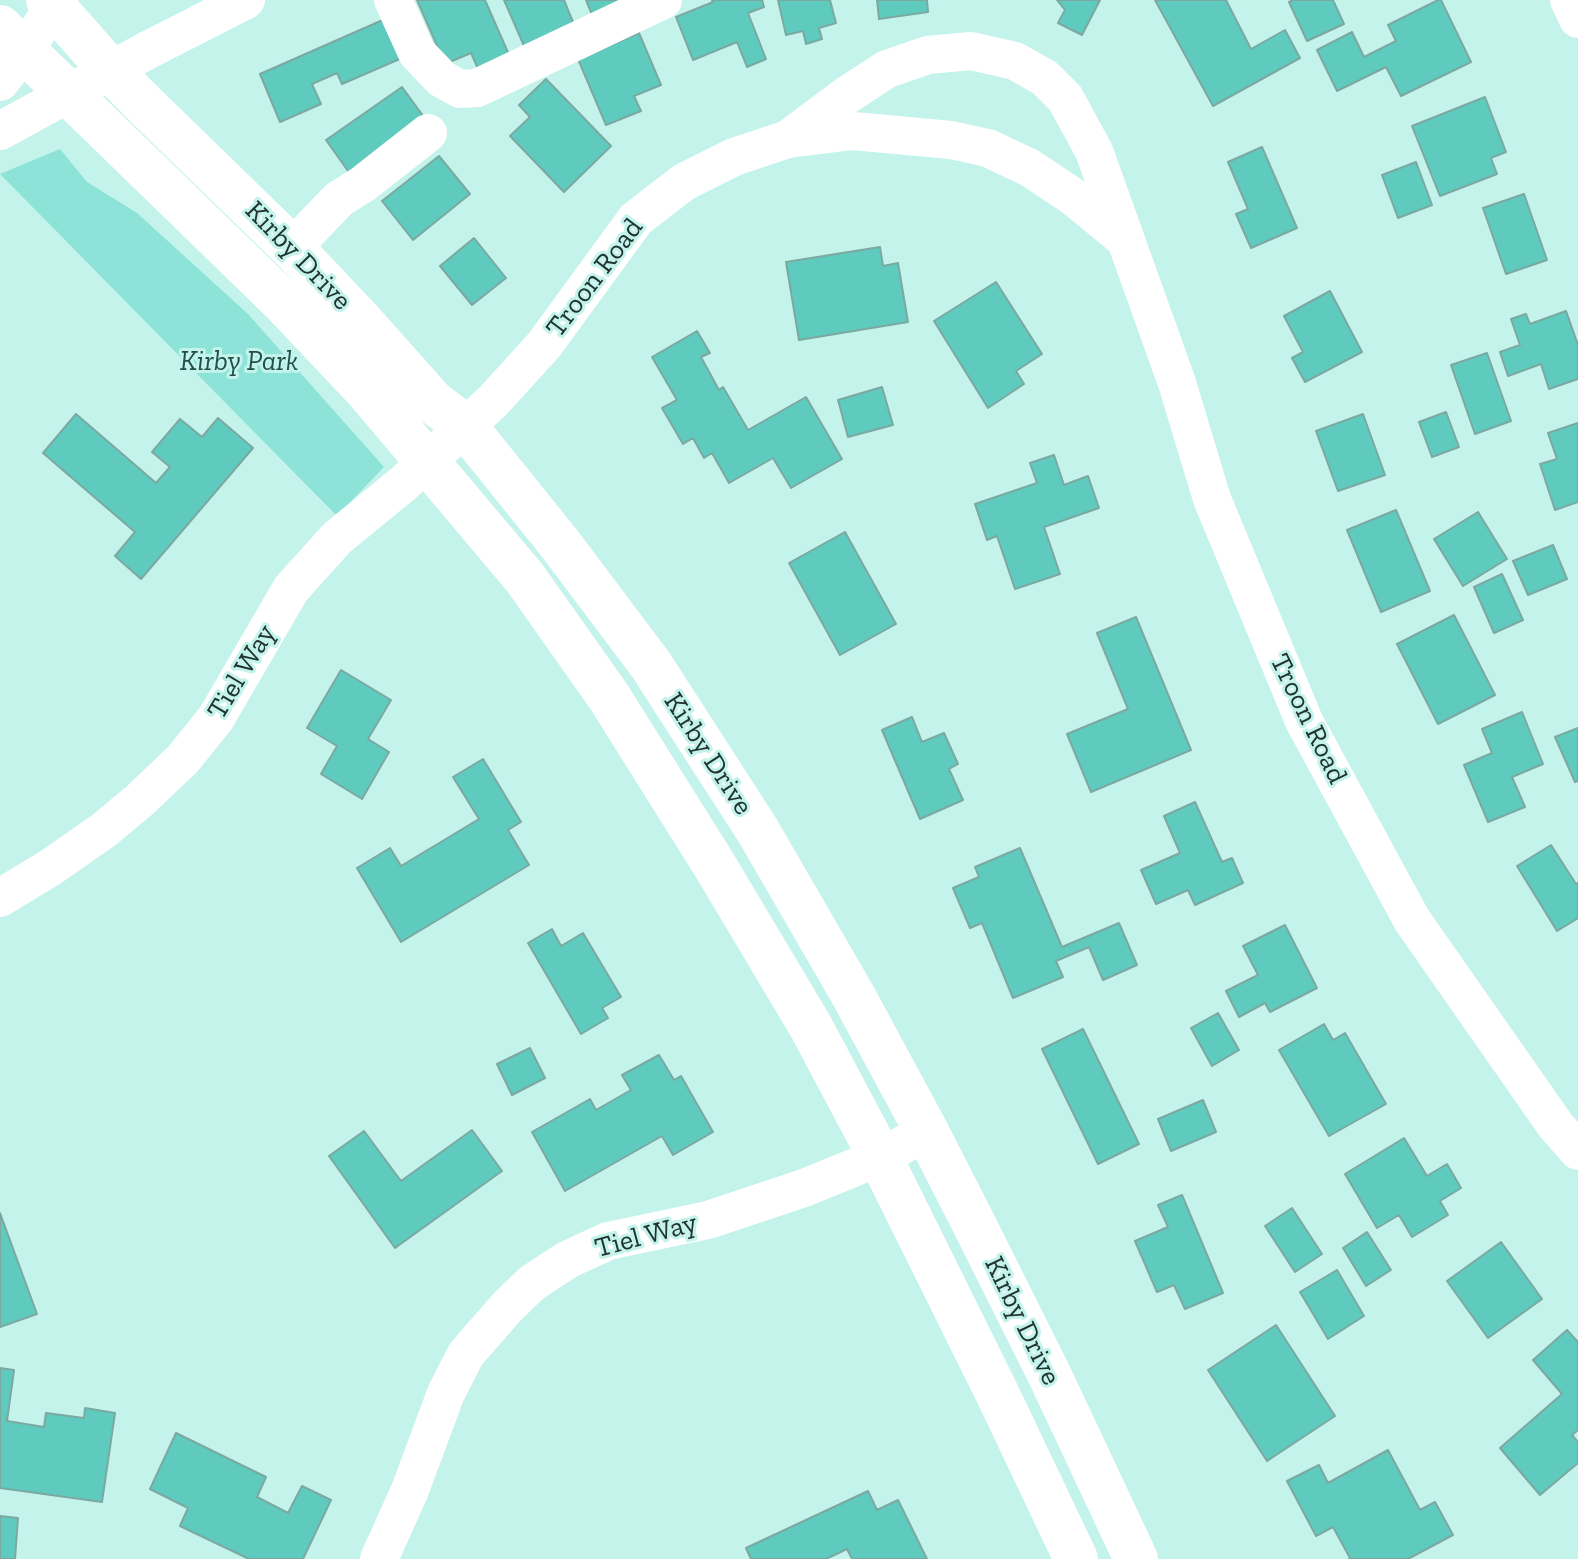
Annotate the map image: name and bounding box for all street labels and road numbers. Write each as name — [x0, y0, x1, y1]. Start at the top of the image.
street label: Kirby Drive — [238, 194, 358, 318]
street label: Troon Road — [539, 212, 651, 344]
street label: Tiel Way — [201, 619, 283, 725]
street label: Troon Road — [1262, 649, 1354, 789]
street label: Kirby Drive — [656, 687, 760, 821]
street label: Tiel Way — [591, 1206, 701, 1266]
street label: Kirby Drive — [977, 1251, 1067, 1391]

